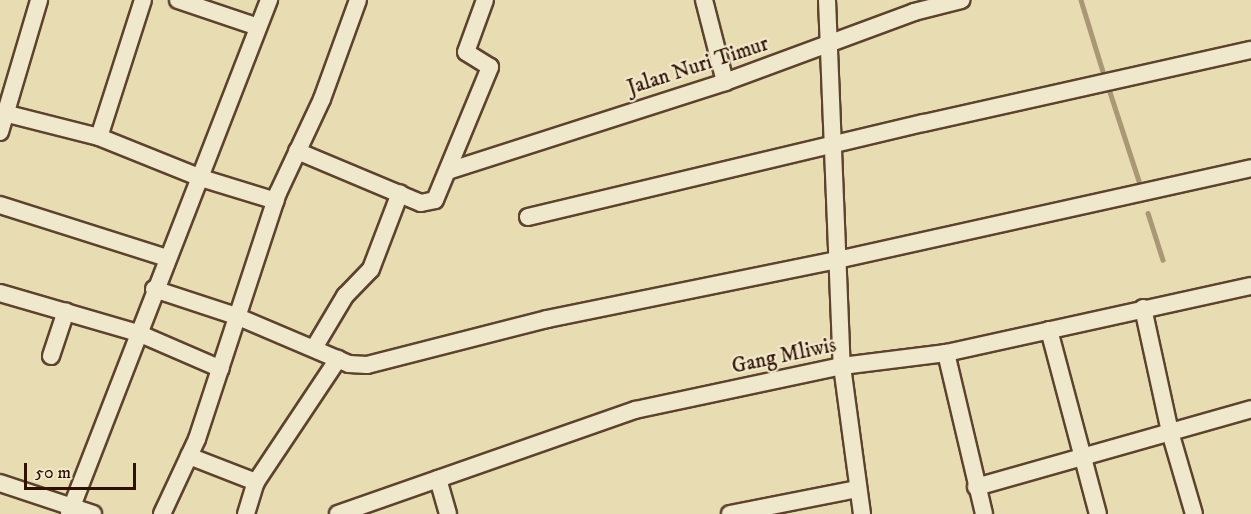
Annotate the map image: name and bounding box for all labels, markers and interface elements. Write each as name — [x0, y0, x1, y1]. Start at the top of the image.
street label: Jalan Nuri Timur — [624, 31, 772, 101]
street label: Gang Mliwis — [730, 333, 838, 379]
scale bar — [27, 451, 140, 489]
text: 50 m — [35, 462, 71, 484]

